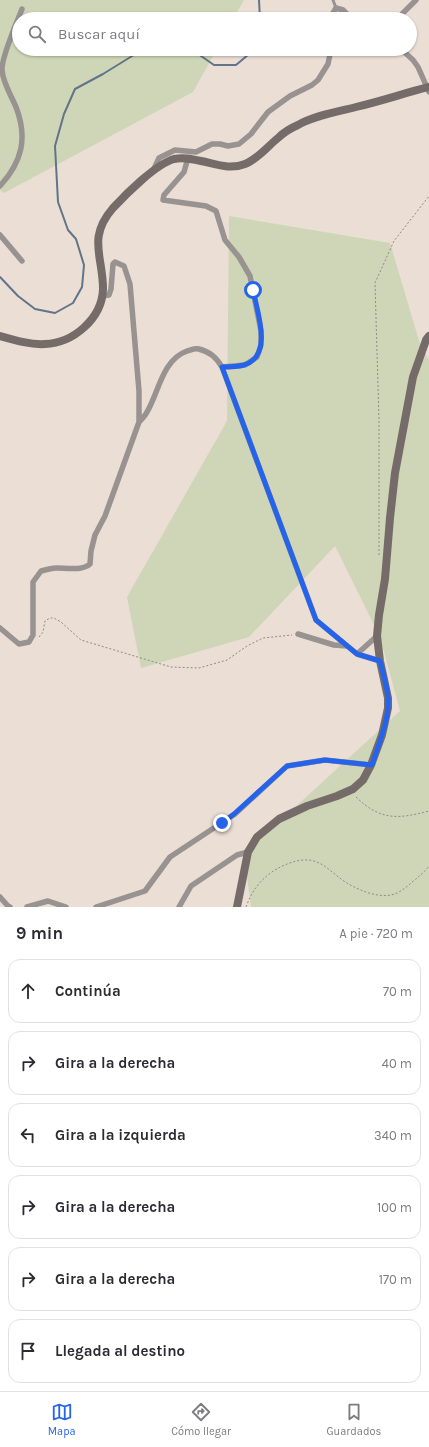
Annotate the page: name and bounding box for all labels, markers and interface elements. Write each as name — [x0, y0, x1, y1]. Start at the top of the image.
search box — [12, 12, 417, 56]
icon: search — [26, 23, 48, 45]
text: Buscar aquí — [58, 25, 140, 43]
route start — [244, 281, 262, 299]
route end — [213, 814, 231, 832]
text: 9 min — [16, 923, 63, 943]
text: A pie · 720 m — [339, 926, 413, 941]
icon: ahead — [17, 980, 39, 1002]
text: Continúa — [55, 982, 121, 1000]
text: 70 m — [383, 984, 412, 999]
icon: right — [17, 1052, 39, 1074]
text: Gira a la derecha — [55, 1054, 175, 1072]
text: 40 m — [382, 1056, 412, 1071]
icon: left — [17, 1124, 39, 1146]
text: Gira a la izquierda — [55, 1126, 186, 1144]
text: 340 m — [374, 1128, 412, 1143]
icon: right — [17, 1196, 39, 1218]
text: Gira a la derecha — [55, 1198, 175, 1216]
text: 100 m — [377, 1200, 412, 1215]
icon: right — [17, 1268, 39, 1290]
text: Gira a la derecha — [55, 1270, 175, 1288]
text: 170 m — [379, 1272, 412, 1287]
icon: arrive — [17, 1340, 39, 1362]
text: Llegada al destino — [55, 1342, 185, 1360]
tab: Mapa — [48, 1401, 76, 1438]
tab: Cómo llegar — [171, 1401, 231, 1438]
tab: Guardados — [327, 1401, 381, 1438]

